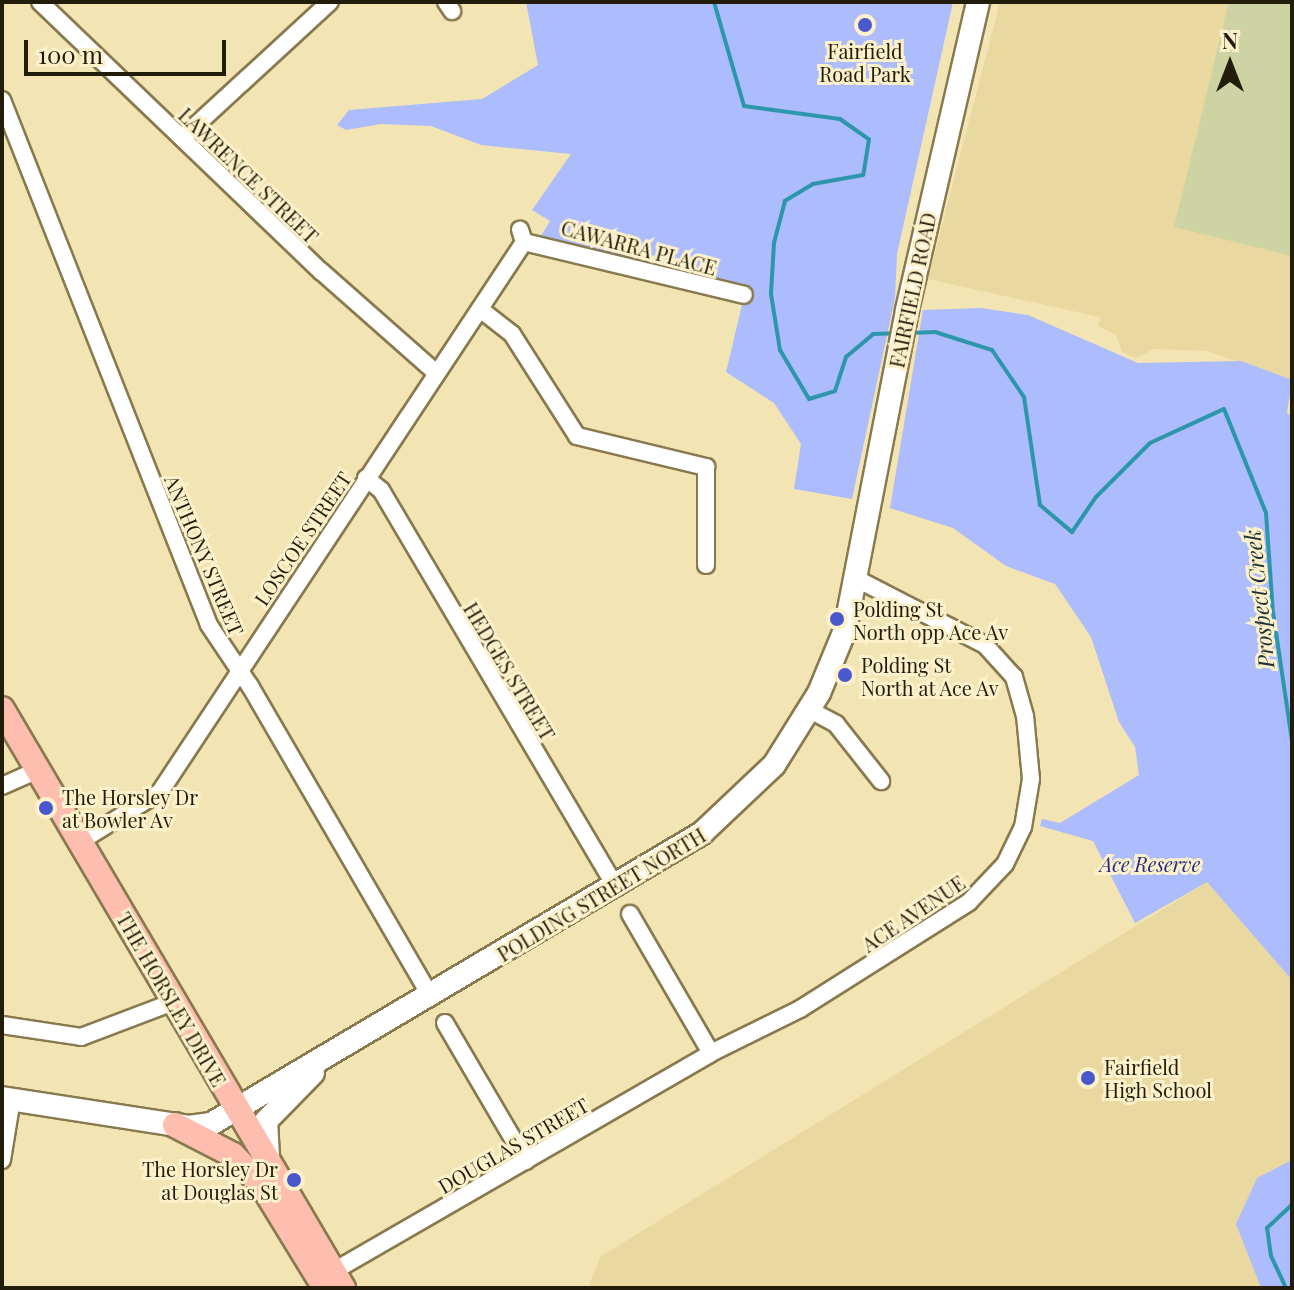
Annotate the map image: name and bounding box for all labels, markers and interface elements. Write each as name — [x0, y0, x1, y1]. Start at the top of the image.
marker: Fairfield Road Park — [856, 16, 874, 34]
scale bar — [28, 24, 230, 74]
north arrow — [1190, 24, 1270, 104]
text: N — [1222, 25, 1238, 55]
text: 100 m — [38, 38, 103, 70]
place label: Fairfield Road Park — [819, 38, 911, 85]
street label: LAWRENCE STREET — [174, 102, 324, 248]
street label: FAIRFIELD ROAD — [884, 210, 940, 370]
street label: CAWARRA PLACE — [559, 215, 719, 279]
street label: LOSCOE STREET — [248, 467, 356, 609]
street label: ANTHONY STREET — [160, 471, 250, 639]
water label: Prospect Creek — [1239, 529, 1279, 669]
place label: Polding St North opp Ace Av — [853, 596, 1009, 643]
street label: HEDGES STREET — [459, 598, 561, 744]
marker: Polding St North opp Ace Av — [828, 610, 846, 628]
place label: Polding St North at Ace Av — [861, 652, 1000, 699]
marker: Polding St North at Ace Av — [836, 666, 854, 684]
place label: The Horsley Dr at Bowler Av — [62, 784, 199, 831]
marker: The Horsley Dr at Bowler Av — [37, 799, 55, 817]
street label: POLDING STREET NORTH — [492, 822, 710, 966]
park label: Ace Reserve — [1100, 851, 1200, 875]
street label: ACE AVENUE — [857, 870, 969, 956]
street label: THE HORSLEY DRIVE — [112, 907, 232, 1091]
place label: Fairfield High School — [1104, 1054, 1212, 1101]
marker: Fairfield High School — [1079, 1069, 1097, 1087]
street label: DOUGLAS STREET — [433, 1092, 593, 1198]
place label: The Horsley Dr at Douglas St — [141, 1156, 278, 1203]
marker: The Horsley Dr at Douglas St — [285, 1171, 303, 1189]

